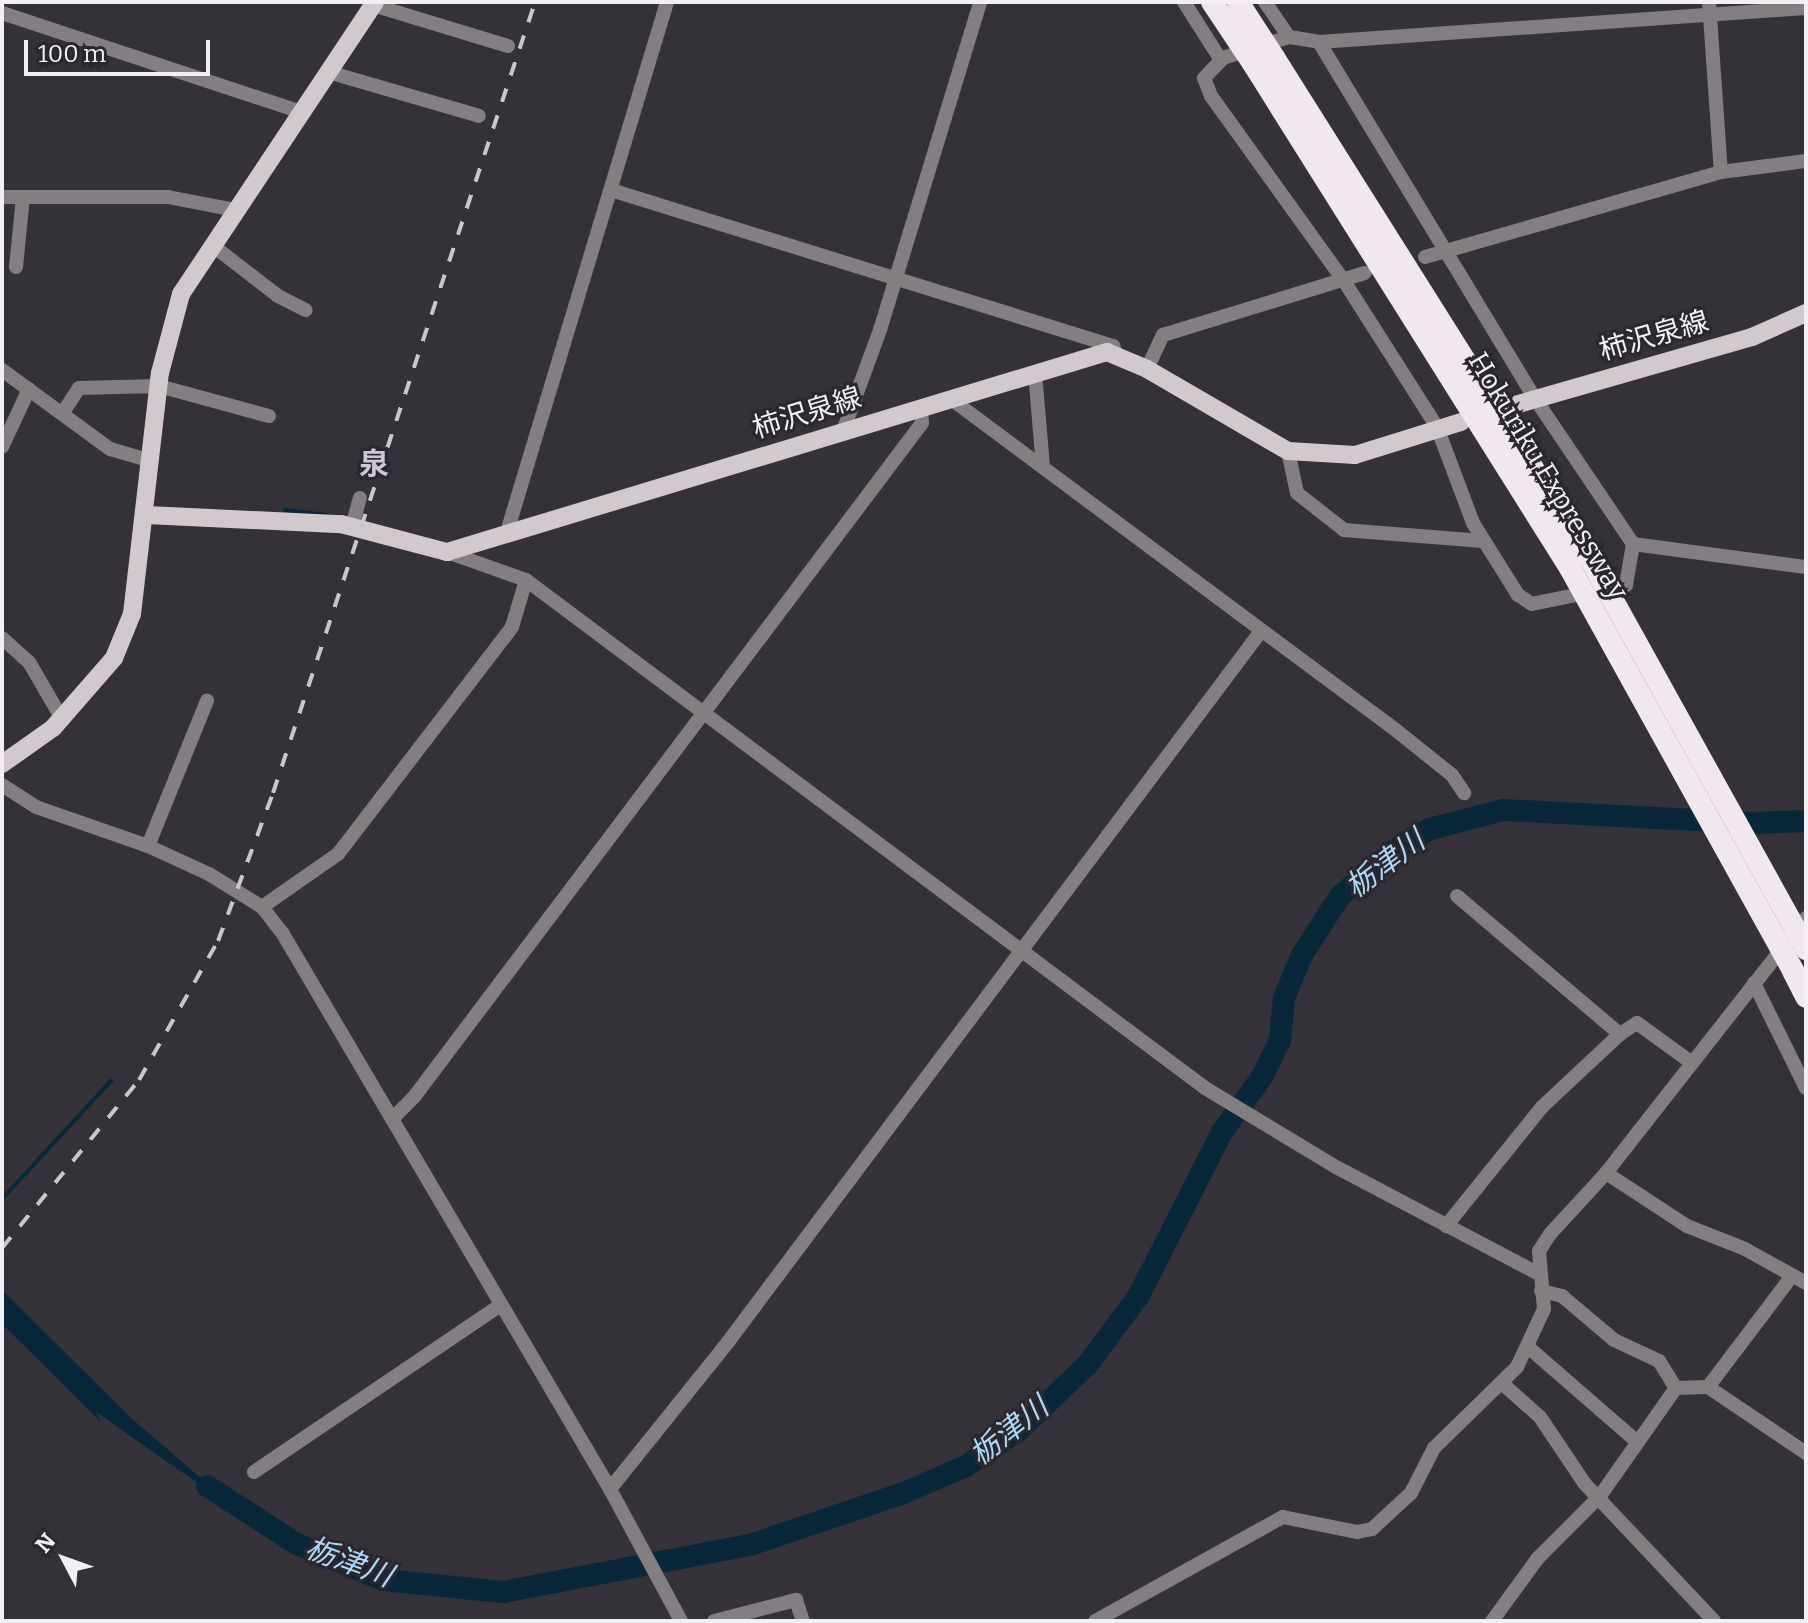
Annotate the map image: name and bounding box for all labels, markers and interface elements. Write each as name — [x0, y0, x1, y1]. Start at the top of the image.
scale bar — [28, 24, 214, 74]
text: 100 m — [38, 40, 106, 68]
street label: 柿沢泉線 — [1596, 304, 1712, 368]
street label: Hokuriku Expressway — [1461, 346, 1635, 606]
street label: 柿沢泉線 — [749, 381, 865, 445]
district label: 泉 — [359, 446, 389, 482]
water label: 栃津川 — [1338, 823, 1432, 905]
water label: 栃津川 — [962, 1389, 1056, 1473]
north arrow — [24, 1519, 104, 1599]
text: N — [30, 1528, 61, 1558]
water label: 栃津川 — [301, 1530, 397, 1594]

